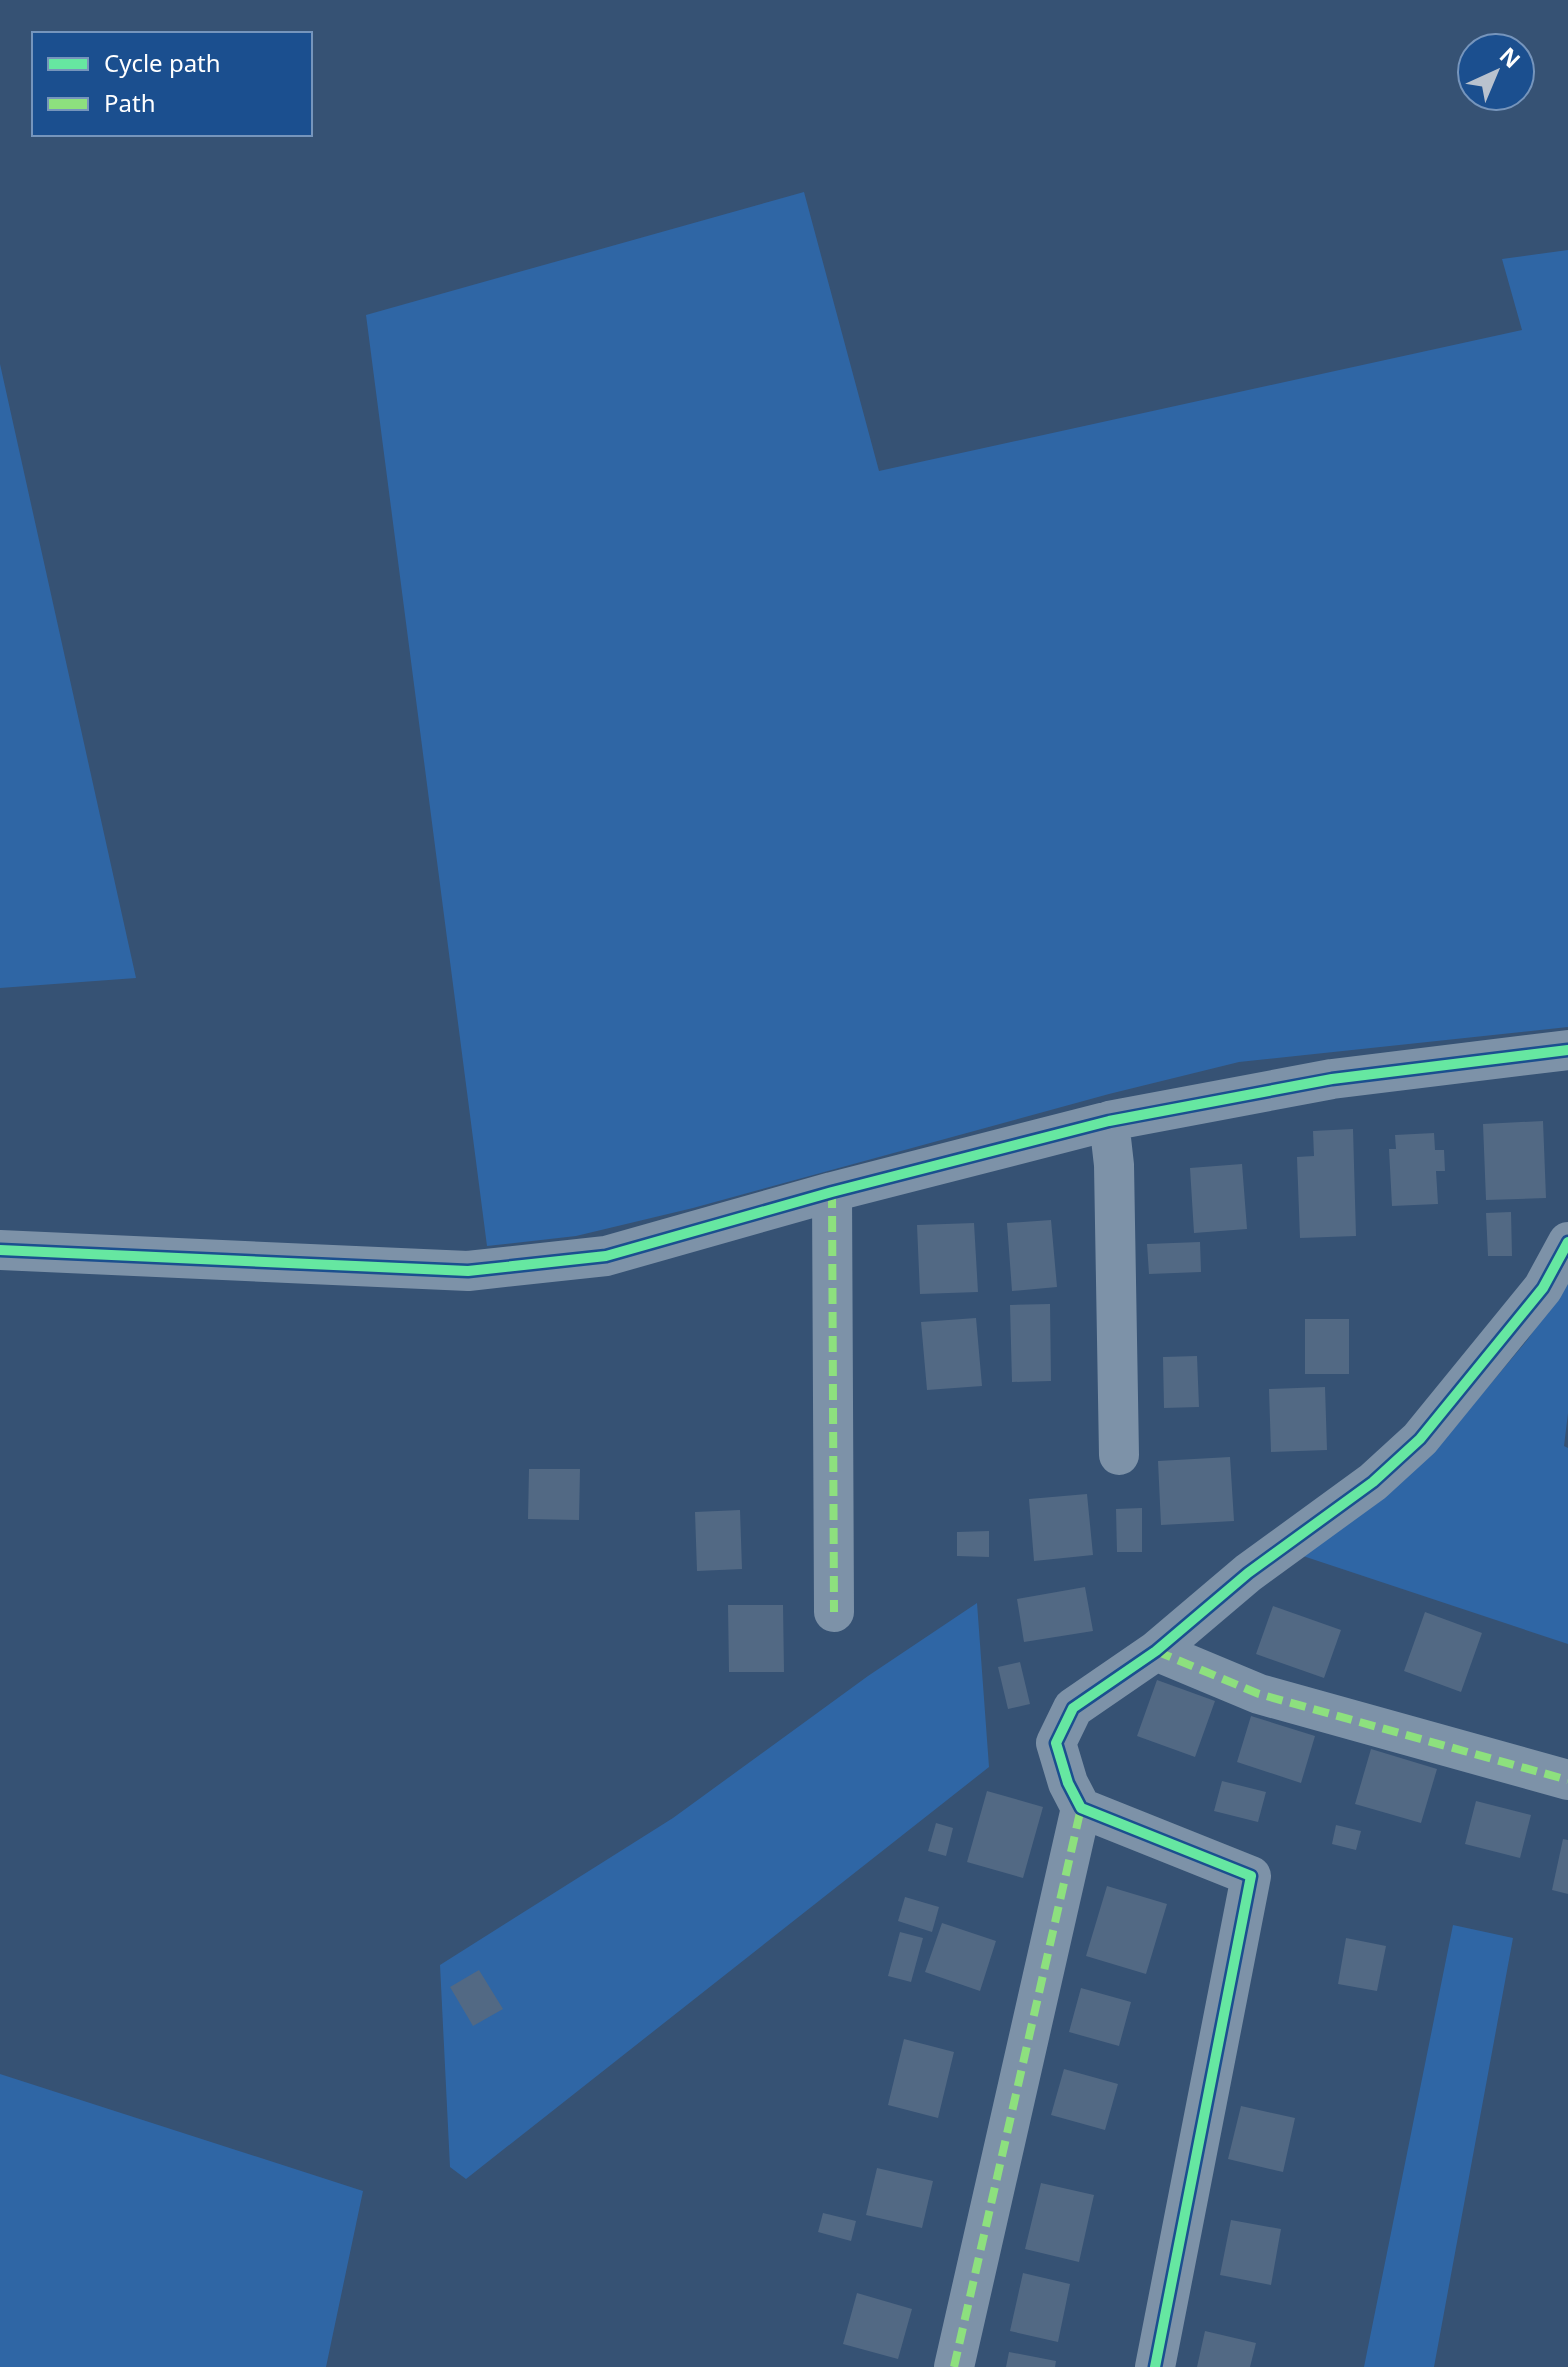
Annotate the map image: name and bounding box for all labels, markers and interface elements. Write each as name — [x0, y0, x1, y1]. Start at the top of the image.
legend — [32, 32, 312, 136]
north arrow — [1456, 32, 1536, 112]
text: N — [1494, 40, 1527, 74]
text: Cycle path — [104, 46, 221, 79]
text: Path — [104, 86, 155, 119]

